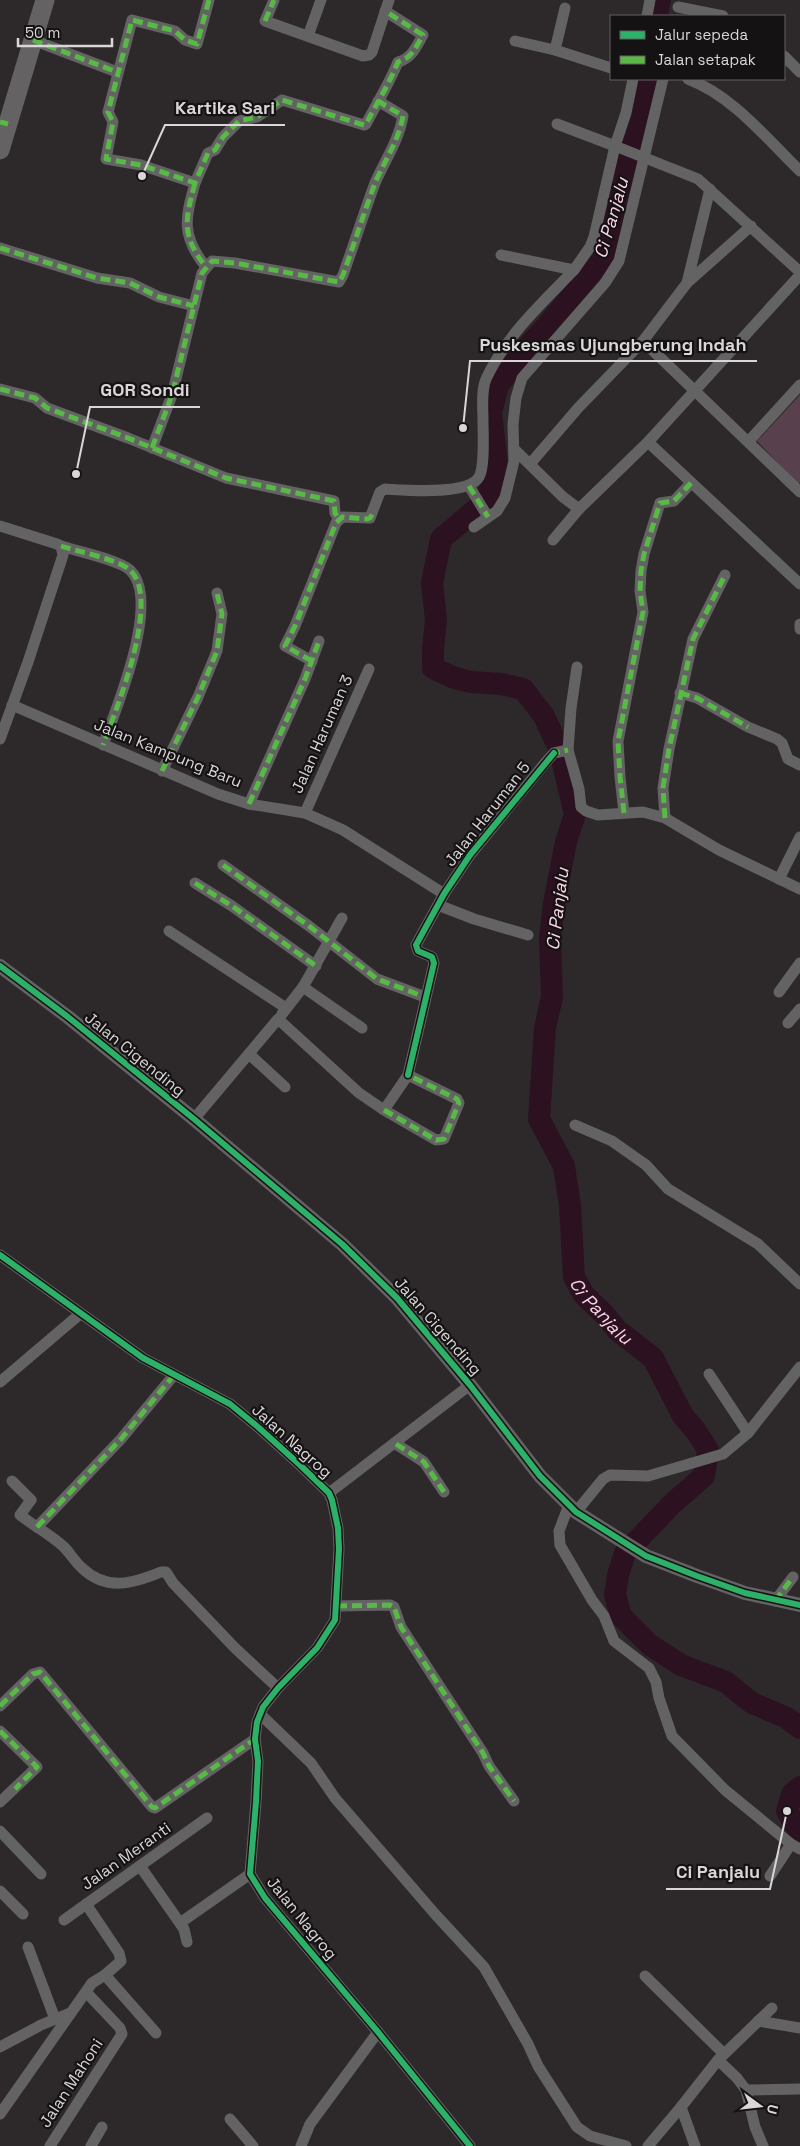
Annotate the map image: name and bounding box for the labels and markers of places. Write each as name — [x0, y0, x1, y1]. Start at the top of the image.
callout: Kartika Sari — [165, 92, 285, 125]
callout: Puskesmas Ujungberung Indah — [470, 328, 757, 361]
callout: GOR Sondi — [90, 374, 200, 407]
callout: Ci Panjalu — [666, 1856, 770, 1889]

